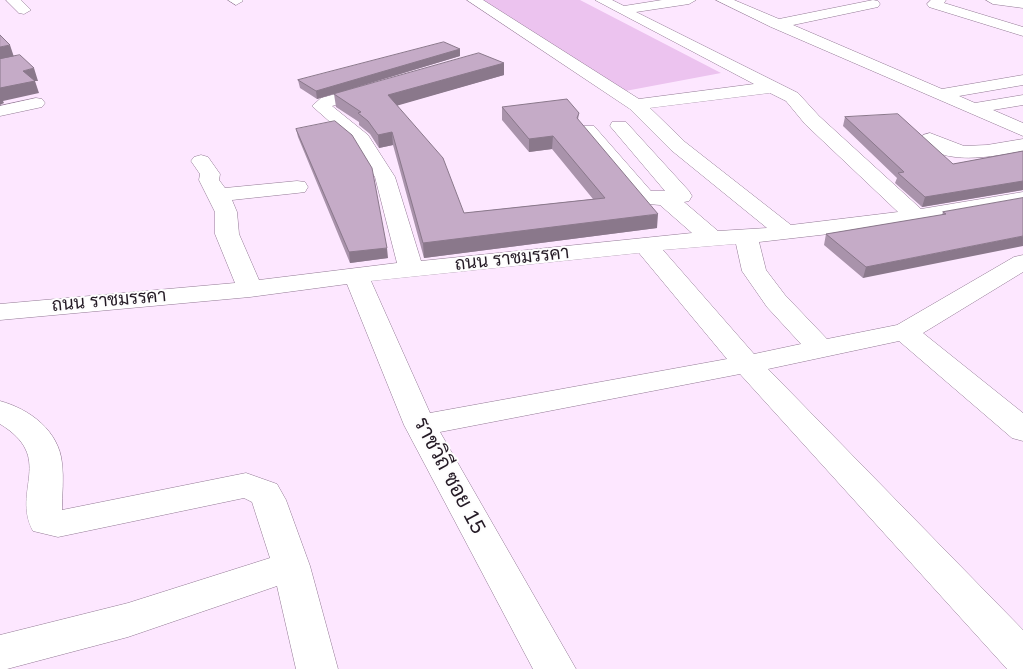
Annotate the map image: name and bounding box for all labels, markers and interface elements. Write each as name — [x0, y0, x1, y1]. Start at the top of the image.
street label: ถนน ราชมรรคา — [454, 242, 570, 276]
street label: ถนน ราชมรรคา — [51, 285, 167, 317]
street label: ราชวิถี ซอย 15 — [408, 413, 490, 539]

